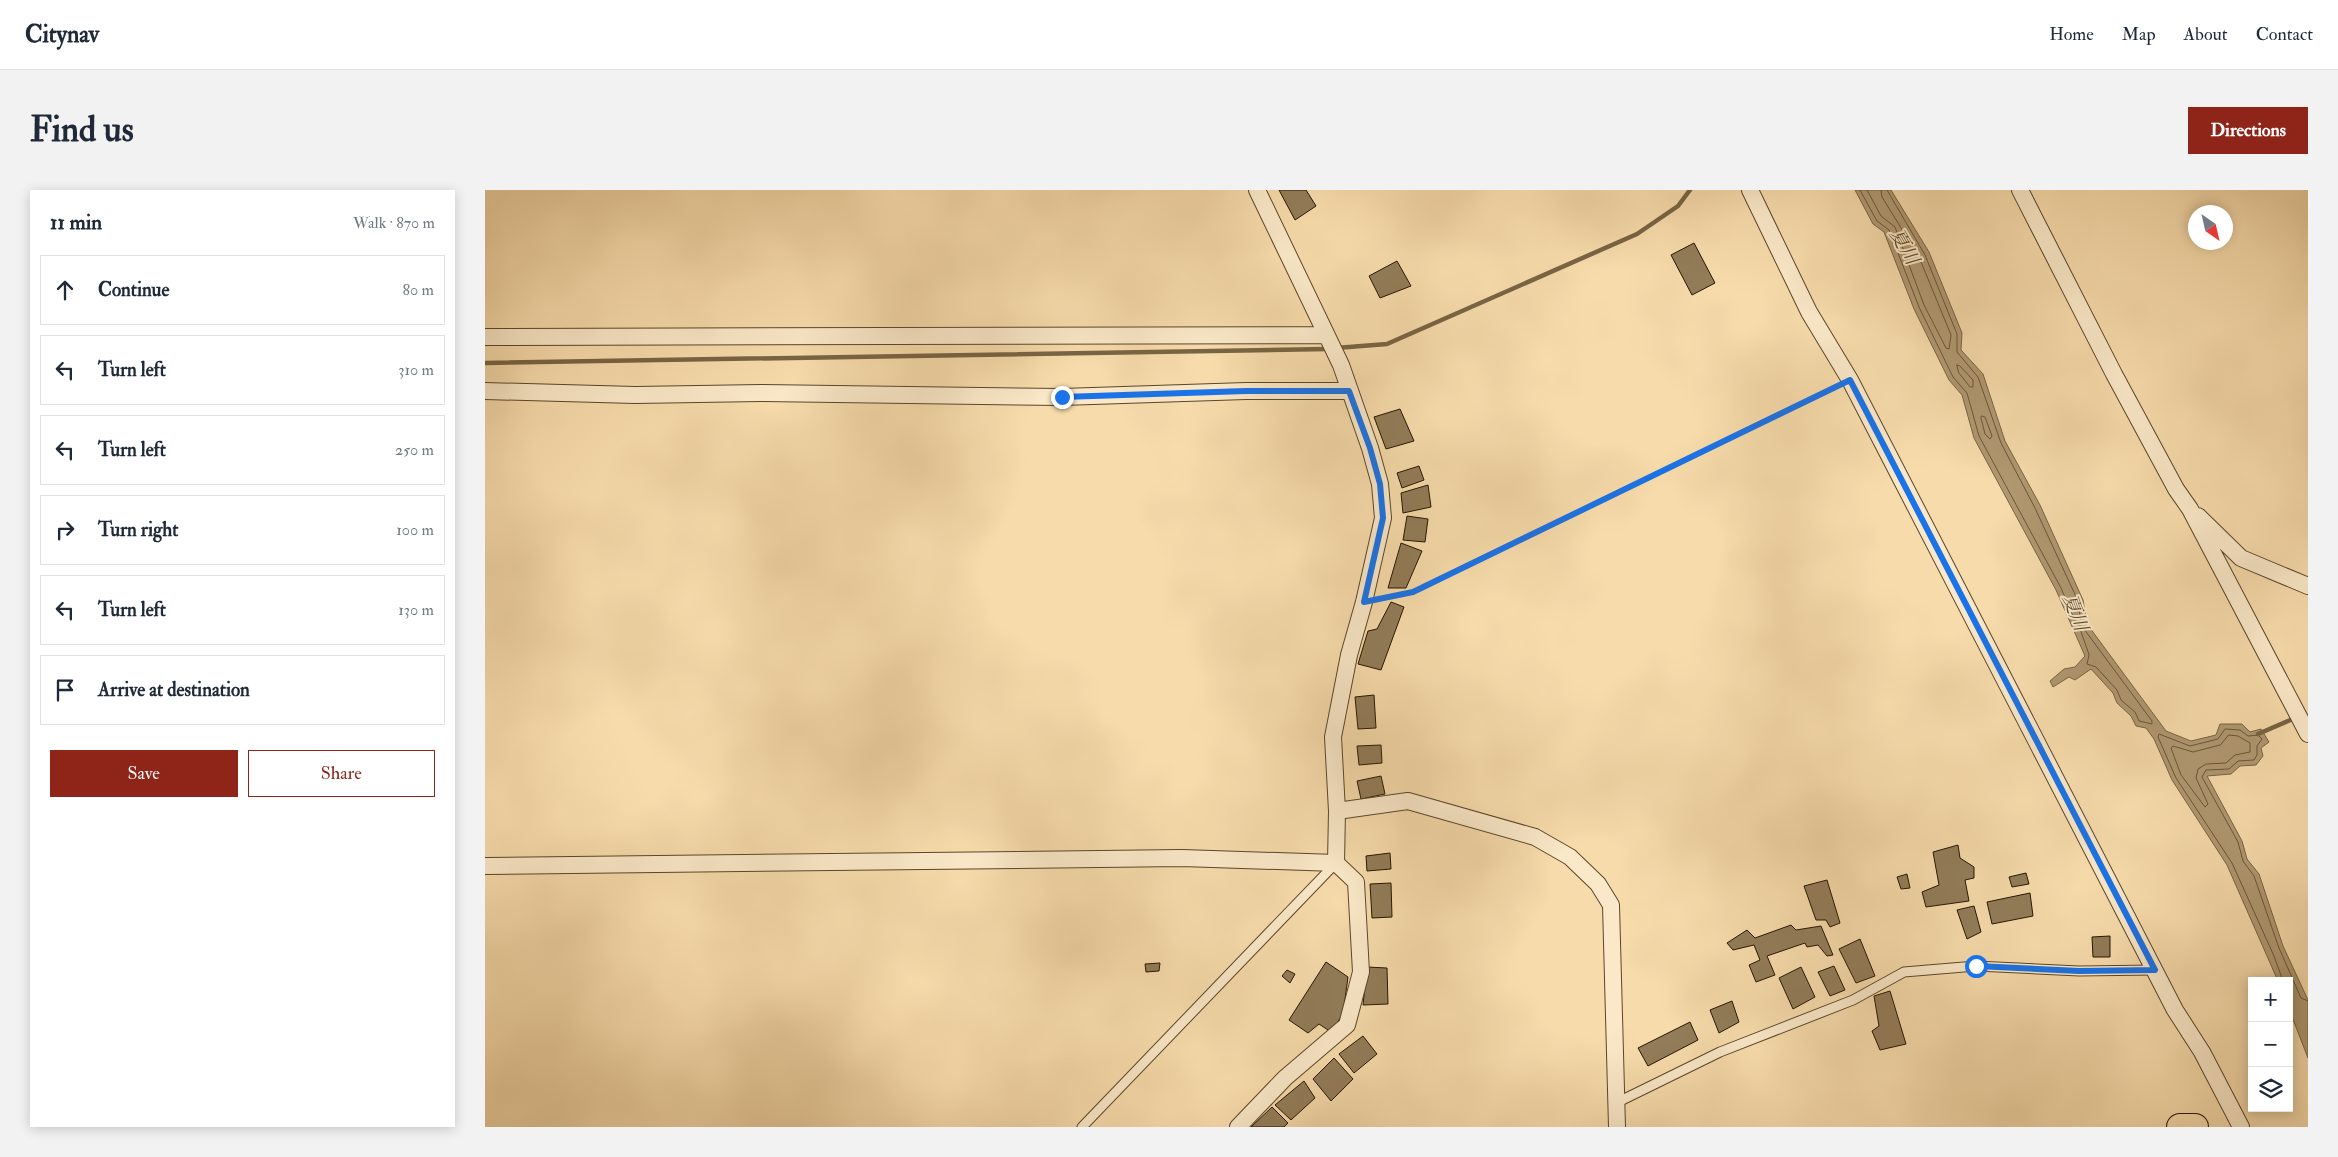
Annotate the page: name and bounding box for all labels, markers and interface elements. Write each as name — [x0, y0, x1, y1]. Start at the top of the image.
text: Citynav — [25, 19, 99, 50]
text: Home — [2049, 23, 2094, 46]
text: Map — [2122, 23, 2156, 46]
text: About — [2184, 23, 2228, 46]
text: Contact — [2256, 23, 2313, 46]
button: Directions — [2188, 107, 2308, 154]
text: Find us — [30, 108, 134, 152]
north arrow — [2188, 205, 2233, 250]
text: 11 min — [50, 209, 102, 236]
text: Walk · 870 m — [353, 213, 435, 233]
water label: 夏川 — [1884, 224, 1925, 271]
icon: ahead — [51, 276, 79, 304]
text: Continue — [98, 278, 169, 302]
text: 80 m — [403, 280, 434, 300]
icon: left — [51, 356, 79, 384]
text: Turn left — [98, 358, 166, 382]
text: 310 m — [398, 360, 434, 380]
route end — [1051, 386, 1074, 409]
icon: left — [51, 436, 79, 464]
text: Turn left — [98, 438, 166, 462]
text: 250 m — [395, 440, 434, 460]
icon: right — [51, 516, 79, 544]
text: Turn right — [98, 518, 178, 542]
text: 100 m — [396, 520, 434, 540]
water label: 夏川 — [2057, 590, 2094, 636]
icon: left — [51, 596, 79, 624]
text: Turn left — [98, 598, 166, 622]
text: 130 m — [398, 600, 434, 620]
icon: arrive — [51, 676, 79, 704]
text: Arrive at destination — [98, 678, 250, 702]
button: Save — [50, 750, 238, 797]
button: Share — [248, 750, 435, 797]
route start — [1965, 955, 1988, 978]
map controls — [2248, 977, 2293, 1112]
button: + — [2248, 977, 2293, 1022]
button: − — [2248, 1022, 2293, 1067]
button: layers — [2248, 1067, 2293, 1112]

